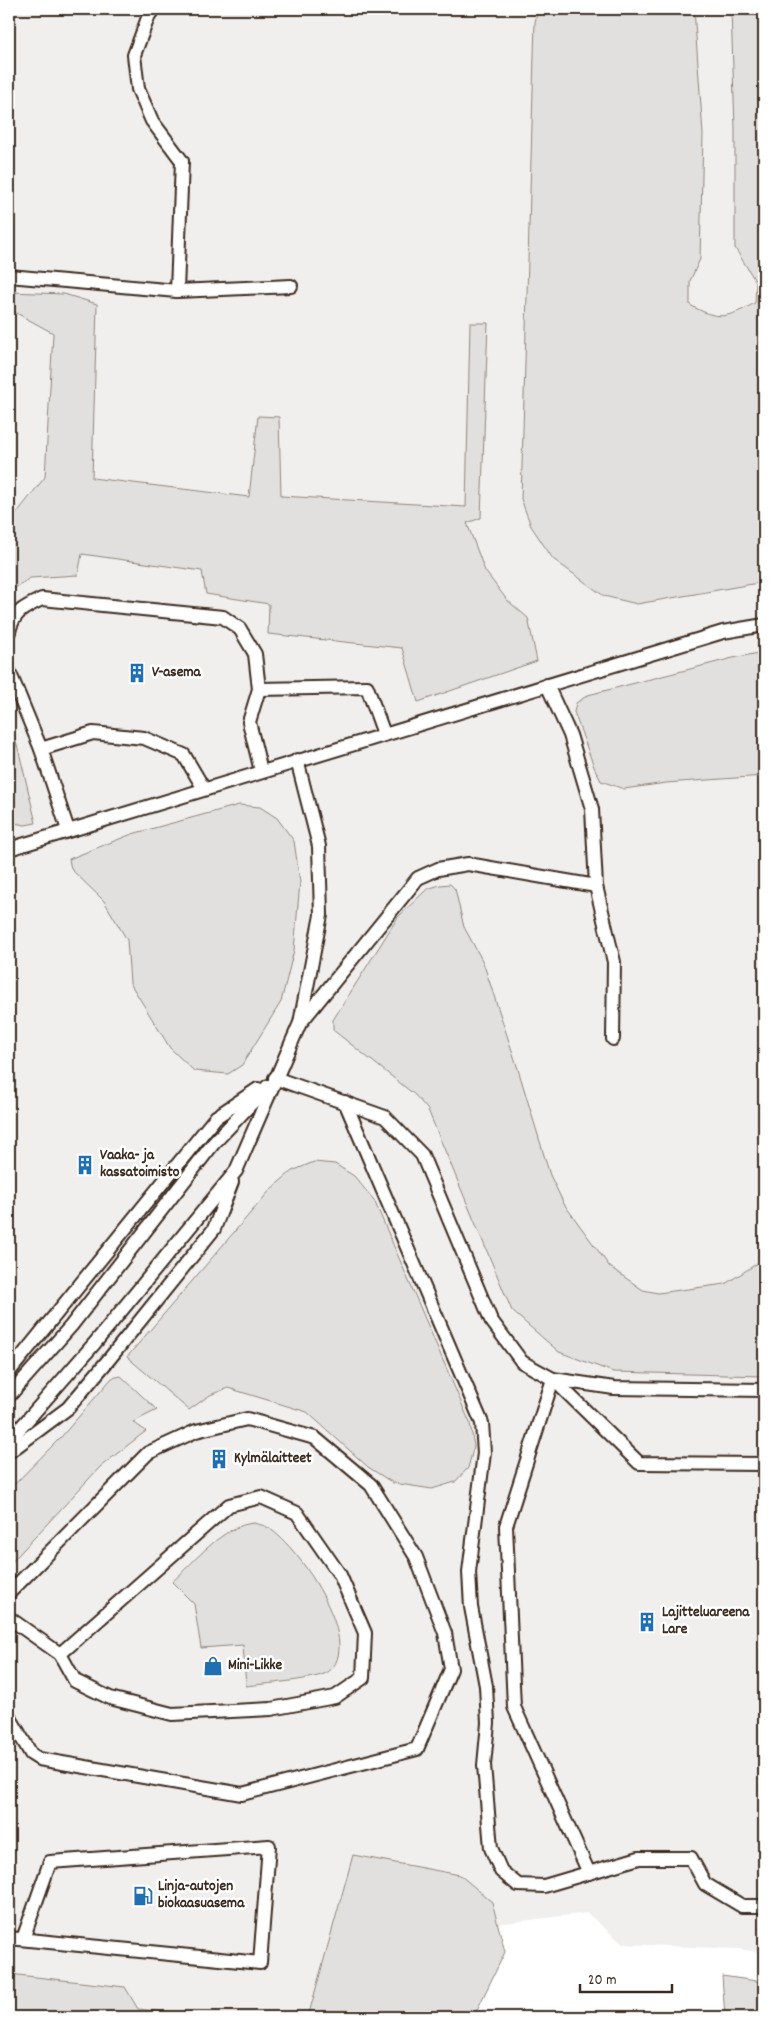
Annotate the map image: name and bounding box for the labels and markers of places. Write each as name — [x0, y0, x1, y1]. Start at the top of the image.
building icon: V-asema — [126, 662, 148, 684]
place label: V-asema — [152, 662, 202, 684]
place label: Vaaka- ja kassatoimisto — [100, 1145, 180, 1184]
building icon: Vaaka- ja kassatoimisto — [74, 1154, 96, 1176]
building icon: Kylmälaitteet — [208, 1448, 230, 1470]
place label: Kylmälaitteet — [234, 1448, 312, 1470]
place label: Lajitteluareena Lare — [662, 1602, 750, 1641]
building icon: Lajitteluareena Lare — [636, 1611, 658, 1633]
shop icon: Mini-Likke — [202, 1655, 224, 1677]
place label: Mini-Likke — [228, 1655, 283, 1677]
place label: Linja-autojen biokaasuasema — [158, 1876, 245, 1915]
fuel station icon: Linja-autojen biokaasuasema — [132, 1885, 154, 1907]

